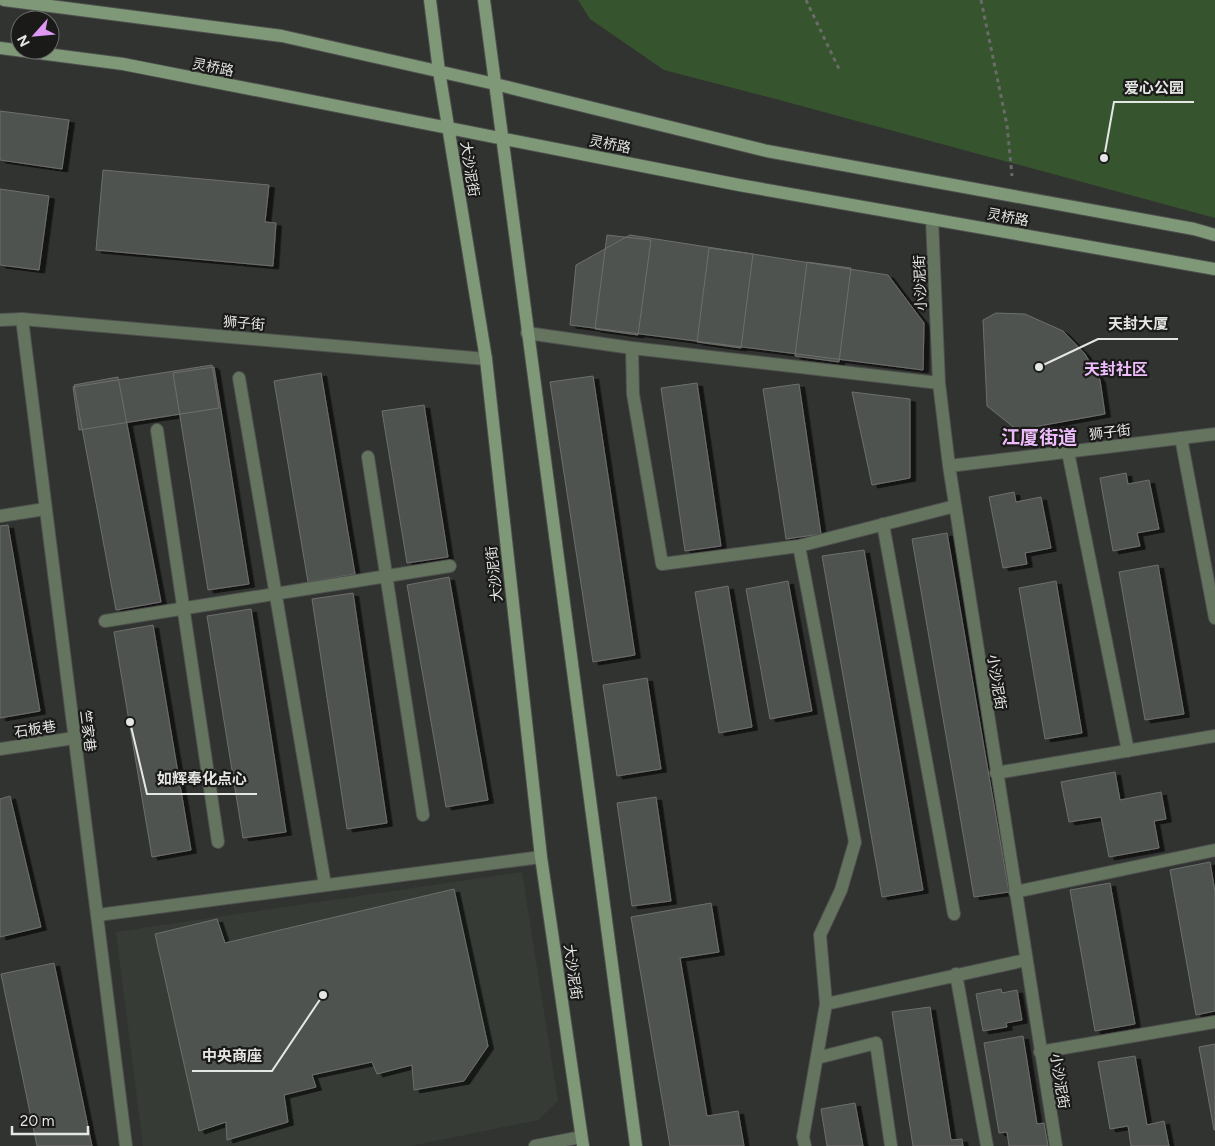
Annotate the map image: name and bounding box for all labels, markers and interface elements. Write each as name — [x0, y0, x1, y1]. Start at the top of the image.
north arrow — [10, 10, 60, 60]
text: N — [14, 32, 34, 49]
street label: 灵桥路 — [191, 55, 235, 80]
callout: 爱心公园 — [1114, 72, 1194, 102]
text: 爱心公园 — [1124, 79, 1184, 97]
street label: 灵桥路 — [588, 132, 632, 157]
street label: 大沙泥街 — [457, 140, 482, 198]
street label: 灵桥路 — [986, 205, 1030, 230]
street label: 小沙泥街 — [911, 255, 930, 311]
callout: 天封大厦 — [1098, 309, 1178, 339]
street label: 狮子街 — [222, 313, 266, 334]
text: 天封大厦 — [1108, 315, 1168, 333]
district label: 天封社区 — [1084, 360, 1148, 379]
street label: 狮子街 — [1088, 422, 1132, 443]
district label: 江厦街道 — [1001, 426, 1077, 449]
street label: 大沙泥街 — [483, 545, 506, 603]
street label: 小沙泥街 — [984, 653, 1009, 711]
street label: 竺家巷 — [77, 709, 98, 753]
street label: 石板巷 — [13, 718, 57, 741]
callout: 如辉奉化点心 — [147, 764, 257, 794]
text: 如辉奉化点心 — [157, 770, 247, 788]
street label: 大沙泥街 — [560, 943, 585, 1001]
callout: 中央商座 — [192, 1041, 272, 1071]
text: 中央商座 — [202, 1047, 262, 1065]
street label: 小沙泥街 — [1047, 1052, 1072, 1110]
scale bar — [12, 1104, 89, 1136]
text: 20 m — [20, 1112, 54, 1130]

